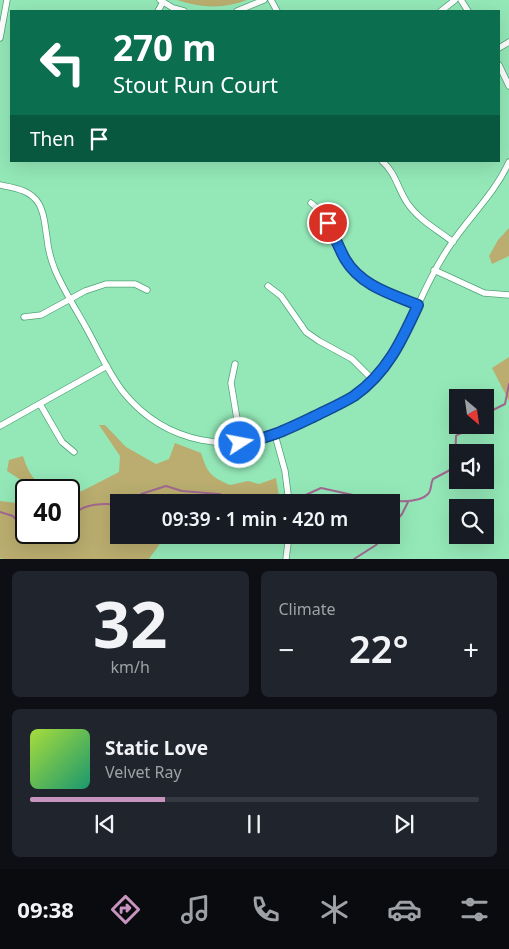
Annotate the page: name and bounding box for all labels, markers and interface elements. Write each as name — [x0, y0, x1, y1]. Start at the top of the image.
text: 270 m — [113, 24, 216, 71]
icon: left — [30, 30, 95, 95]
text: Stout Run Court — [113, 69, 278, 99]
icon: arrive — [85, 125, 113, 153]
text: Then — [30, 126, 75, 152]
pin — [307, 202, 349, 244]
icon: arrive — [314, 209, 342, 237]
north arrow — [449, 389, 494, 434]
map controls — [449, 389, 494, 544]
position arrow — [213, 416, 265, 468]
button: sound — [449, 444, 494, 489]
speed limit sign: 40 — [15, 479, 80, 544]
button: search — [449, 499, 494, 544]
text: 09:39 · 1 min · 420 m — [162, 506, 348, 532]
text: 32 — [93, 579, 167, 667]
text: Climate — [279, 598, 336, 620]
text: 22° — [349, 622, 409, 674]
text: − — [279, 630, 295, 668]
text: + — [463, 630, 479, 668]
text: km/h — [111, 656, 150, 678]
text: Static Love — [105, 735, 208, 761]
text: Velvet Ray — [105, 761, 182, 783]
icon: previous — [91, 810, 119, 838]
icon: pause — [240, 810, 268, 838]
icon: next — [390, 810, 418, 838]
icon: directions — [108, 892, 143, 927]
icon: music — [178, 892, 213, 927]
icon: phone — [248, 892, 283, 927]
icon: climate — [317, 892, 352, 927]
icon: car — [387, 892, 422, 927]
icon: filters — [457, 892, 492, 927]
text: 09:38 — [17, 894, 74, 924]

